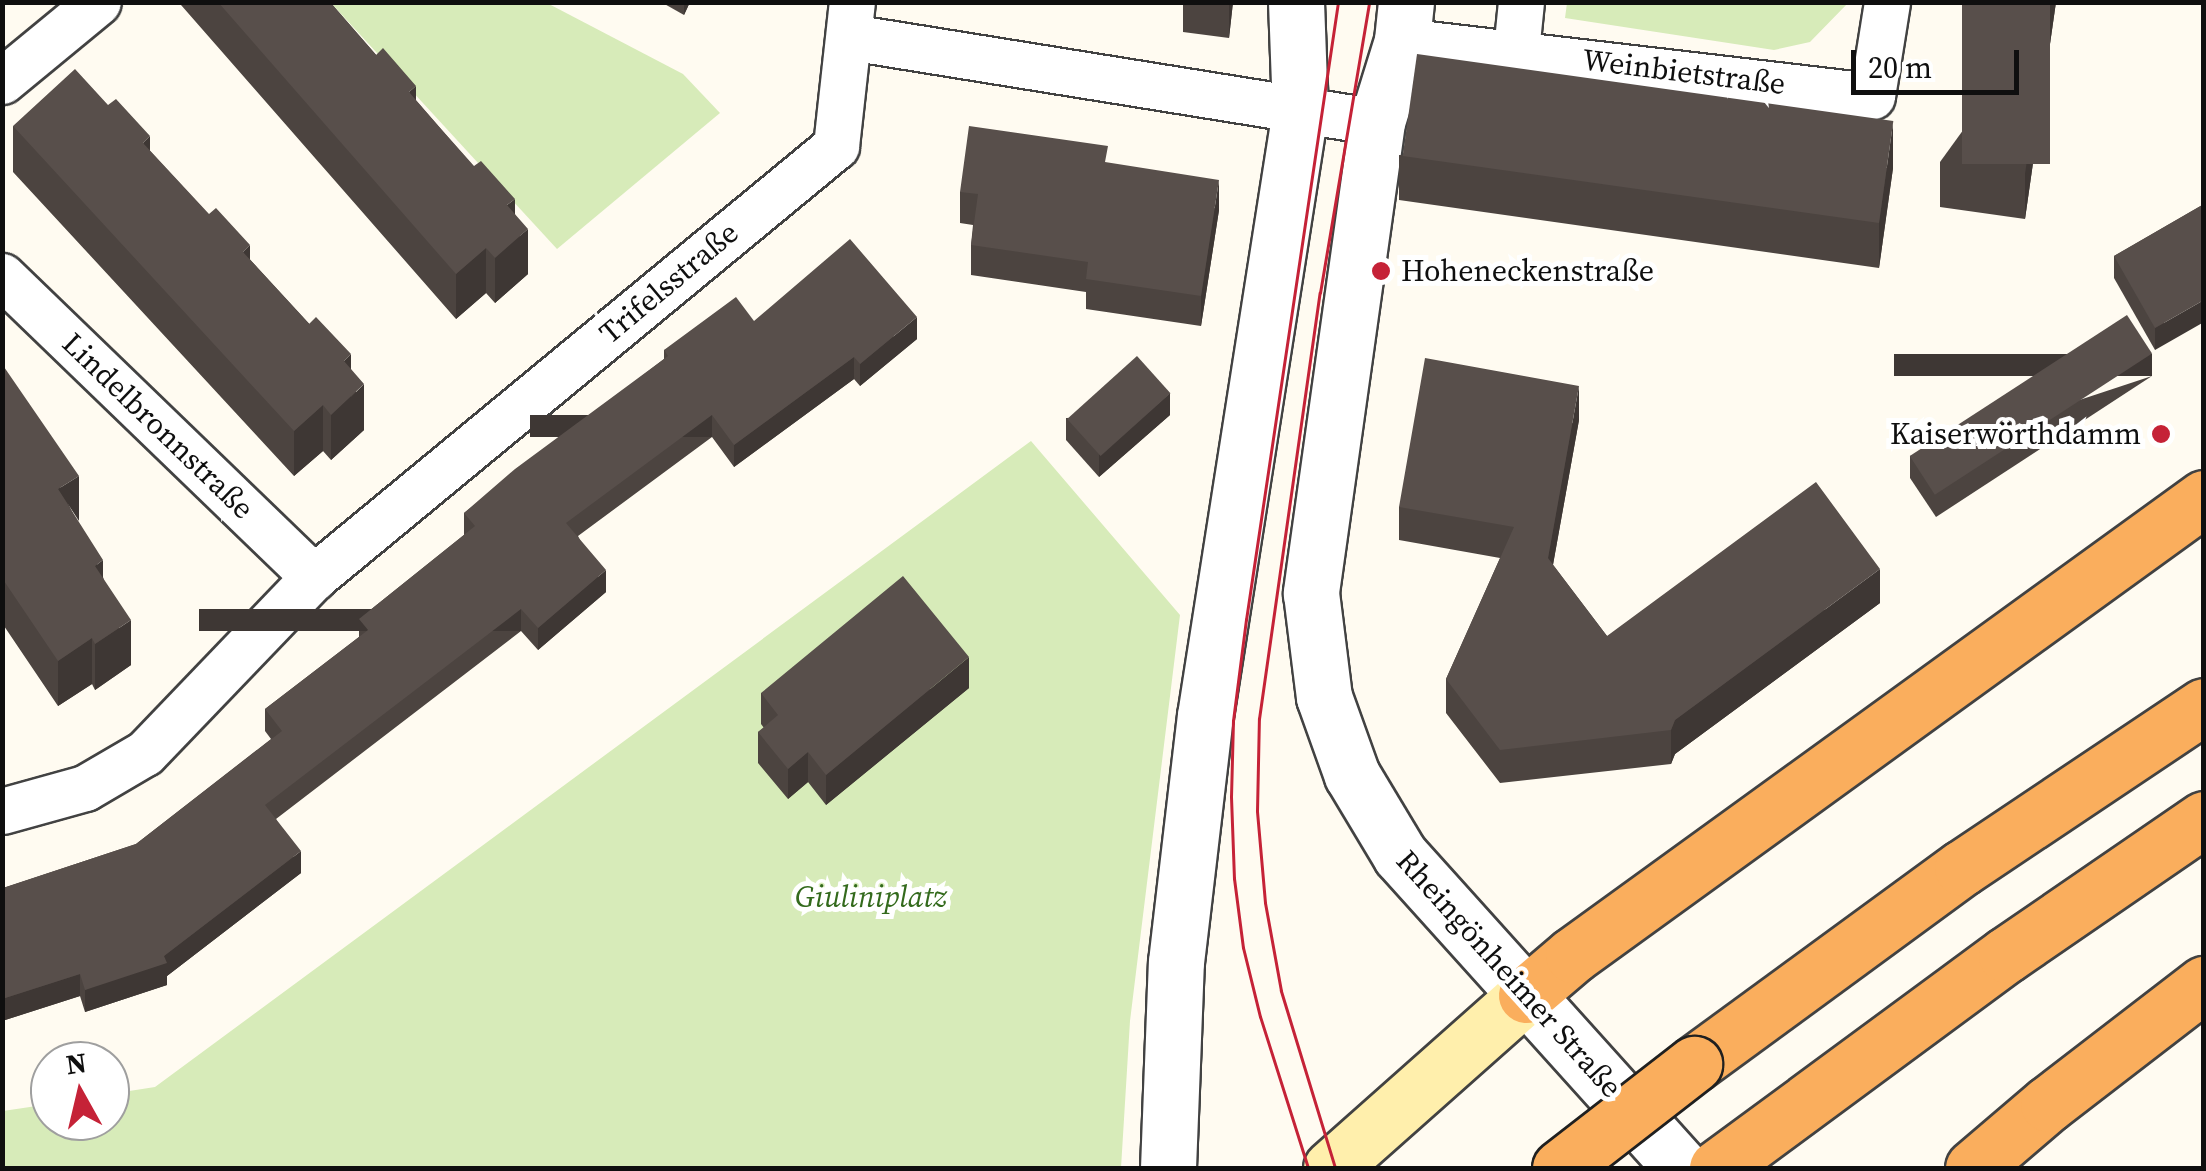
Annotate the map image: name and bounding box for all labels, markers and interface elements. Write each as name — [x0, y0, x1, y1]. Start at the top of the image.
scale bar — [1856, 30, 2024, 92]
street label: Weinbietstraße — [1581, 42, 1787, 102]
text: 20 m — [1868, 47, 1932, 88]
street label: Trifelsstraße — [593, 215, 745, 351]
place label: Hoheneckenstraße — [1401, 253, 1654, 289]
marker: Hoheneckenstraße — [1370, 260, 1392, 282]
street label: Lindelbronnstraße — [55, 326, 261, 526]
place label: Kaiserwörthdamm — [1890, 416, 2141, 452]
marker: Kaiserwörthdamm — [2150, 423, 2172, 445]
street label: Rheingönheimer Straße — [1389, 843, 1629, 1105]
park label: Giuliniplatz — [795, 879, 947, 915]
north arrow — [30, 1041, 130, 1141]
text: N — [63, 1043, 89, 1084]

